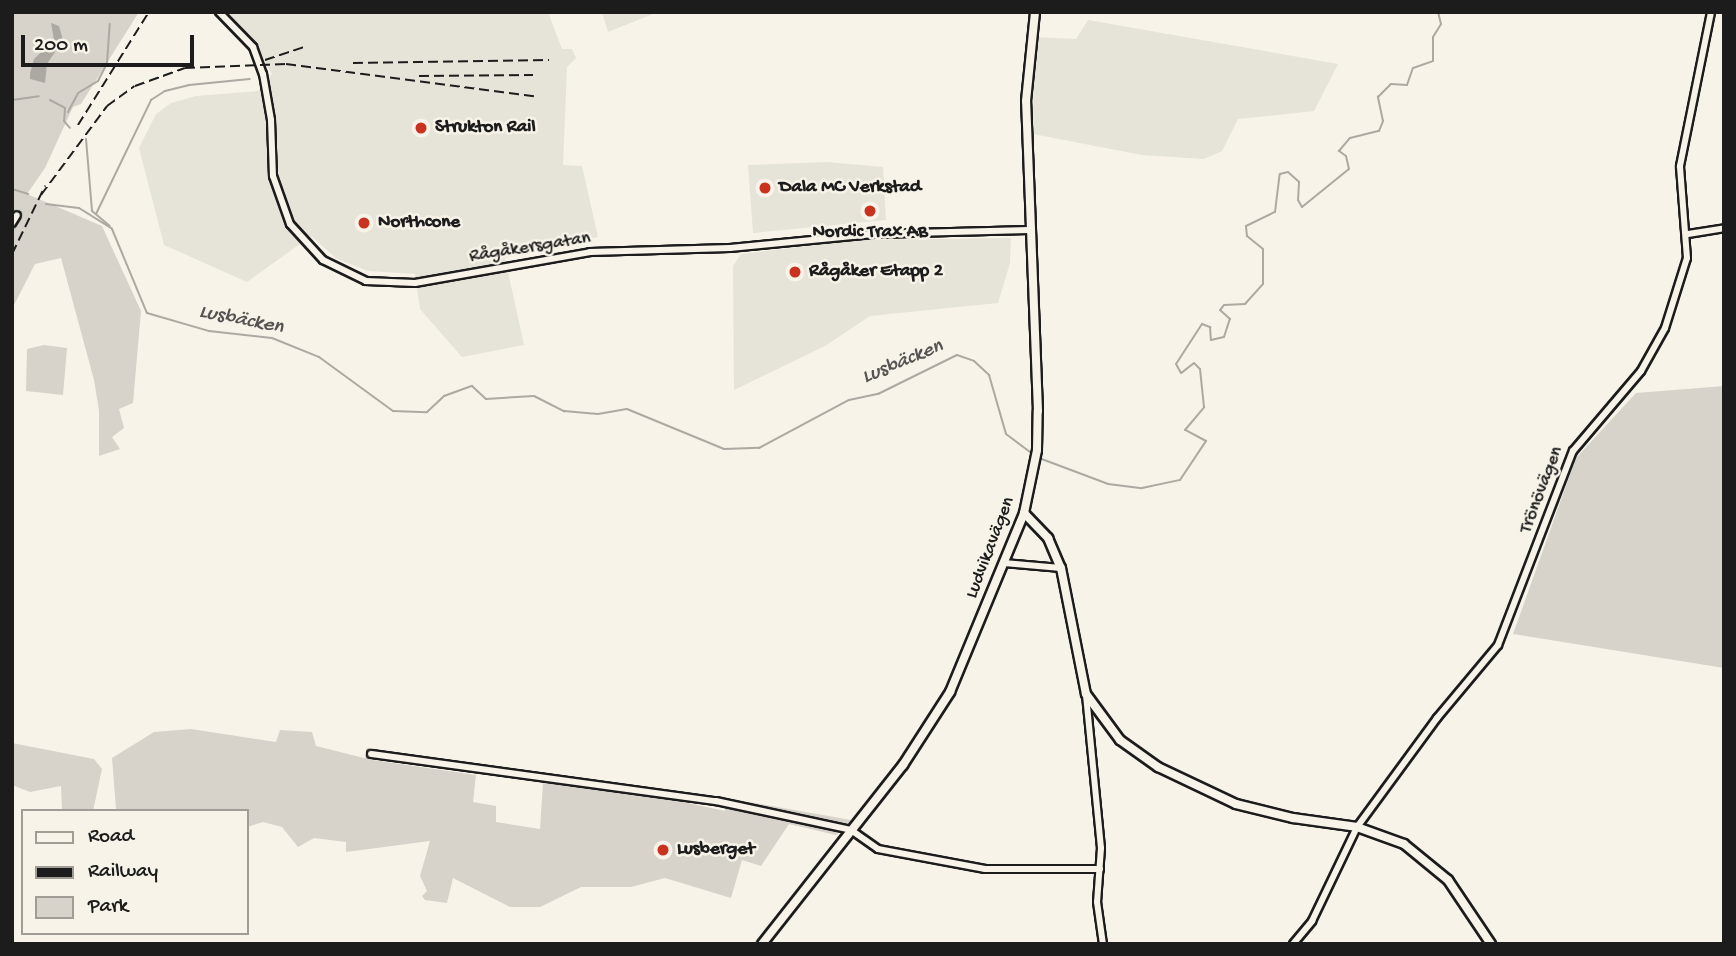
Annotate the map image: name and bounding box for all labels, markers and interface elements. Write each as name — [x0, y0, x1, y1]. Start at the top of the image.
scale bar — [24, 21, 198, 65]
text: 200 m — [34, 34, 88, 59]
place label: Strukton Rail — [435, 117, 536, 139]
marker: Strukton Rail — [413, 120, 429, 136]
place label: Dala MC Verkstad — [779, 177, 921, 199]
marker: Dala MC Verkstad — [757, 180, 773, 196]
marker: Nordic Trax AB — [862, 203, 878, 219]
place label: Northcone — [378, 212, 460, 234]
marker: Northcone — [356, 215, 372, 231]
place label: Nordic Trax AB — [812, 222, 928, 244]
street label: Rågåkersgatan — [468, 227, 592, 269]
place label: Rågåker Etapp 2 — [809, 261, 943, 283]
marker: Rågåker Etapp 2 — [787, 264, 803, 280]
water label: Lusbäcken — [197, 300, 285, 342]
water label: Lusbäcken — [859, 335, 947, 391]
street label: Trönövägen — [1515, 443, 1569, 537]
street label: Ludvikavägen — [961, 494, 1021, 602]
legend — [21, 809, 248, 935]
text: Road — [88, 825, 134, 850]
place label: Lusberget — [677, 839, 755, 861]
marker: Lusberget — [655, 842, 671, 858]
text: Railway — [88, 860, 158, 885]
text: Park — [88, 895, 128, 920]

